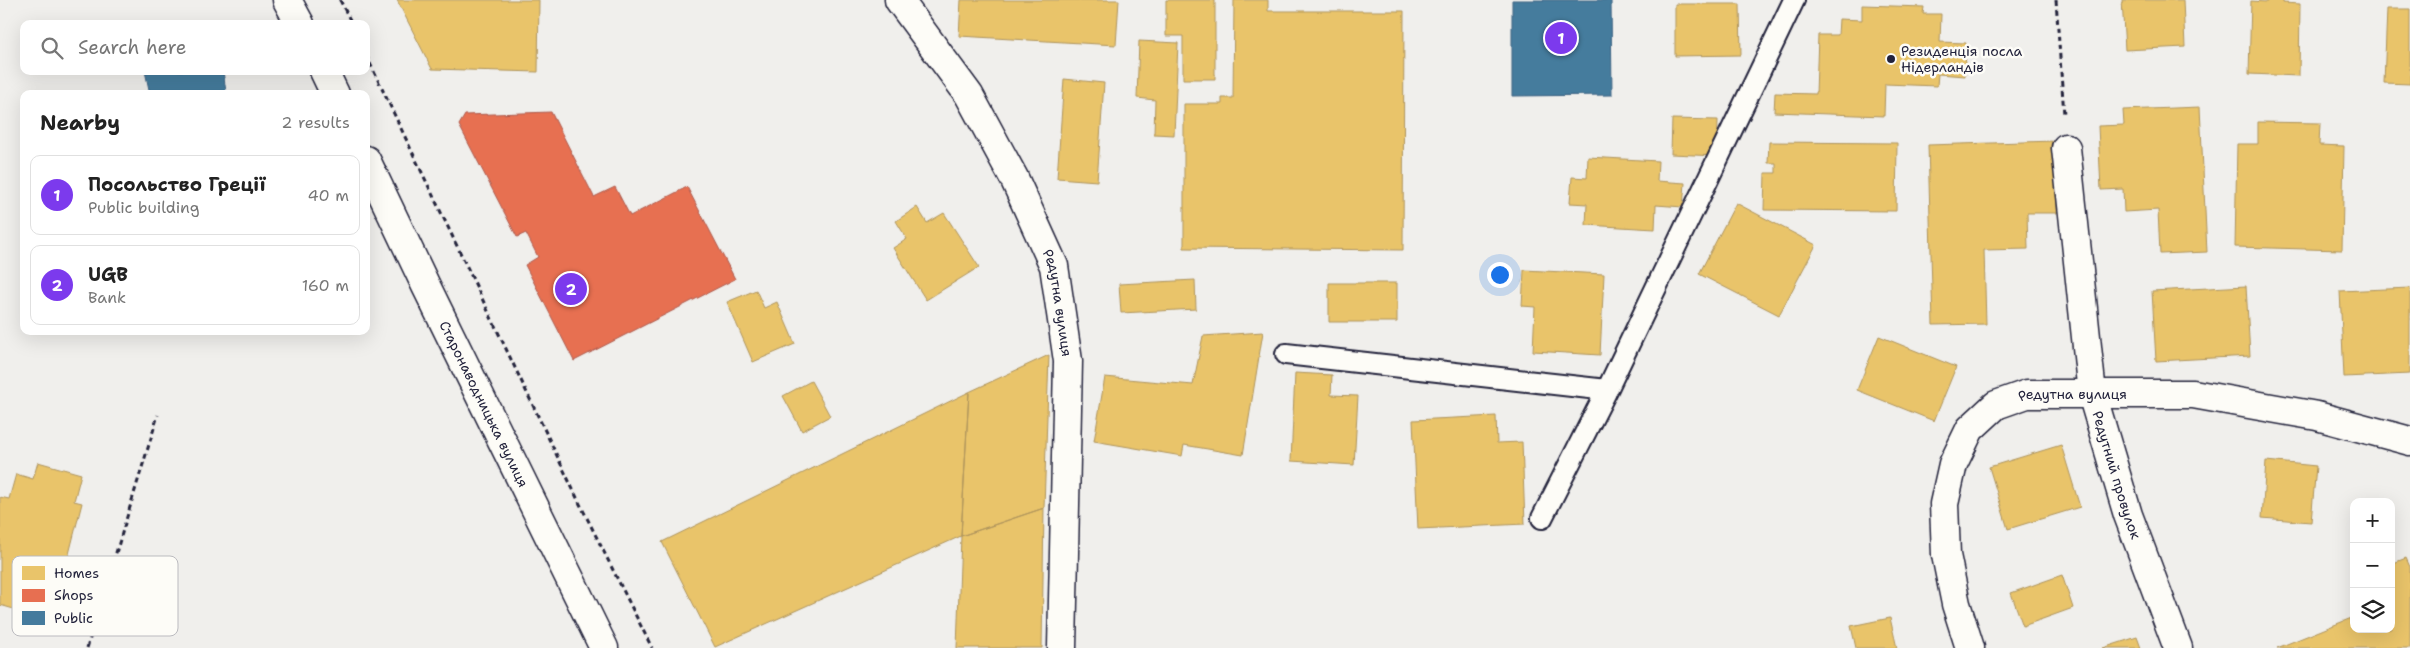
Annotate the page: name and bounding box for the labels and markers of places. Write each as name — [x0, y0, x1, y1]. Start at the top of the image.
pin: 1 — [1545, 19, 1577, 57]
place label: Резиденція посла Нідерландів — [1901, 42, 2023, 76]
marker: Резиденція посла Нідерландів — [1885, 53, 1897, 65]
pin: 2 — [555, 270, 587, 308]

